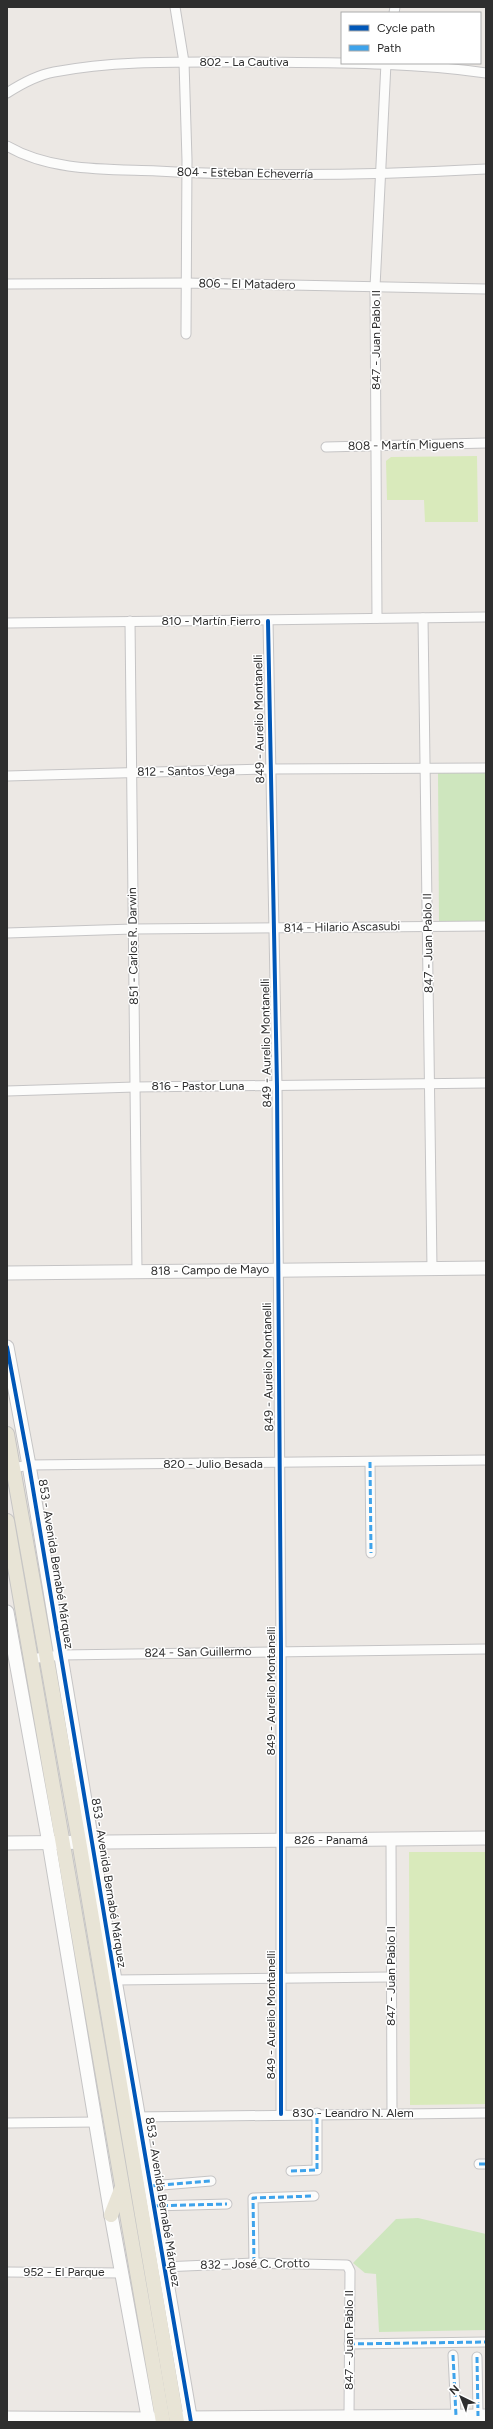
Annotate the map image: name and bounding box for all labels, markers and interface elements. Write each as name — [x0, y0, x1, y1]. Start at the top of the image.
legend — [341, 12, 481, 64]
text: Cycle path — [377, 21, 435, 35]
text: Path — [377, 41, 401, 55]
street label: 802 - La Cautiva — [199, 55, 289, 69]
street label: 804 - Esteban Echeverría — [177, 165, 313, 181]
street label: 806 - El Matadero — [198, 276, 296, 292]
street label: 847 - Juan Pablo II — [369, 290, 383, 390]
street label: 808 - Martín Miguens — [348, 437, 465, 453]
street label: 810 - Martín Fierro — [161, 614, 261, 628]
street label: 849 - Aurelio Montanelli — [251, 654, 267, 784]
street label: 812 - Santos Vega — [137, 763, 235, 779]
street label: 851 - Carlos R. Darwin — [125, 887, 141, 1005]
street label: 847 - Juan Pablo II — [420, 893, 436, 993]
street label: 814 - Hilario Ascasubi — [284, 919, 400, 935]
street label: 849 - Aurelio Montanelli — [258, 978, 274, 1108]
street label: 816 - Pastor Luna — [152, 1079, 244, 1093]
street label: 818 - Campo de Mayo — [151, 1262, 269, 1278]
street label: 849 - Aurelio Montanelli — [260, 1302, 276, 1432]
street label: 820 - Julio Besada — [163, 1457, 263, 1471]
street label: 853 - Avenida Bernabé Márquez — [36, 1478, 76, 1650]
street label: 849 - Aurelio Montanelli — [264, 1626, 278, 1756]
street label: 824 - San Guillermo — [144, 1644, 252, 1660]
street label: 853 - Avenida Bernabé Márquez — [89, 1797, 129, 1969]
street label: 826 - Panamá — [294, 1833, 368, 1847]
street label: 847 - Juan Pablo II — [384, 1926, 398, 2026]
street label: 849 - Aurelio Montanelli — [264, 1950, 278, 2080]
street label: 830 - Leandro N. Alem — [292, 2106, 414, 2120]
street label: 853 - Avenida Bernabé Márquez — [143, 2116, 183, 2288]
street label: 832 - José C. Crotto — [200, 2256, 310, 2272]
street label: 952 - El Parque — [23, 2265, 105, 2279]
street label: 847 - Juan Pablo II — [342, 2290, 356, 2390]
north arrow — [441, 2377, 481, 2417]
text: N — [447, 2382, 462, 2398]

